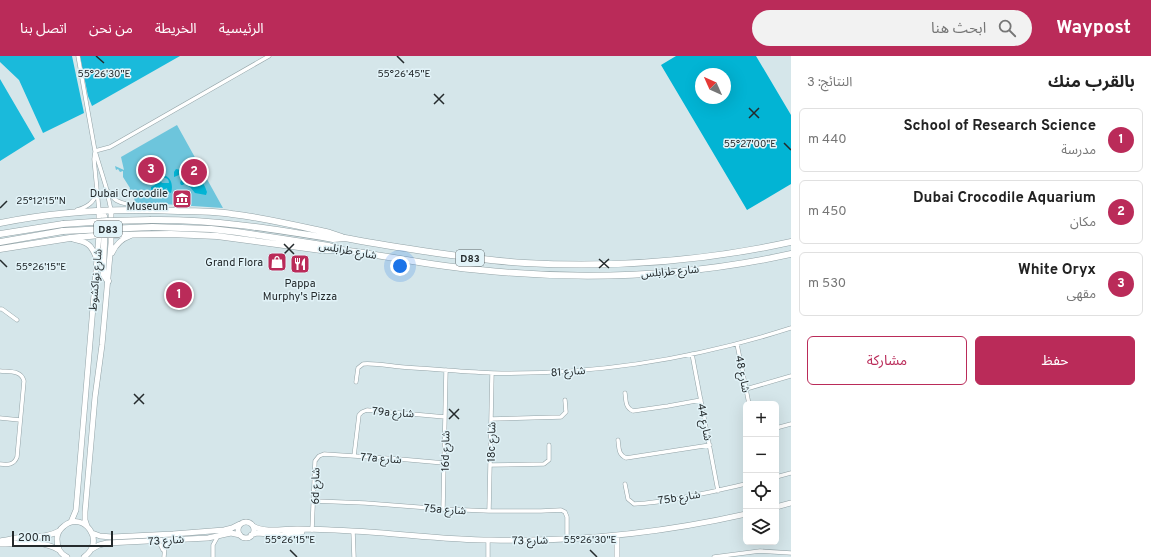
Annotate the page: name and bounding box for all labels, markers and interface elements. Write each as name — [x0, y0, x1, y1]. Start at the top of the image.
search box — [752, 10, 1032, 46]
text: Waypost — [1056, 16, 1131, 40]
icon: search — [996, 17, 1018, 39]
text: ابحث هنا — [931, 20, 986, 39]
text: اتصل بنا — [20, 21, 67, 38]
text: من نحن — [89, 21, 133, 38]
text: الخريطة — [155, 21, 197, 38]
text: الرئيسية — [219, 21, 264, 38]
text: 55°26'30"E — [77, 68, 131, 81]
text: 55°26'45"E — [377, 68, 431, 81]
north arrow — [695, 68, 731, 104]
text: بالقرب منك — [1048, 72, 1135, 94]
text: النتائج: 3 — [807, 75, 852, 91]
text: School of Research Science — [903, 117, 1096, 136]
text: 440 m — [808, 132, 847, 148]
text: 1 — [1118, 132, 1124, 148]
text: 55°27'00"E — [724, 138, 776, 151]
text: مدرسة — [1061, 143, 1096, 159]
pin: 3 — [138, 155, 164, 185]
pin: 2 — [181, 157, 207, 187]
place label: Dubai Crocodile Museum — [90, 187, 168, 214]
museum icon: Dubai Crocodile Museum — [171, 188, 193, 210]
text: Dubai Crocodile Aquarium — [913, 189, 1096, 208]
text: 25°12'15"N — [16, 195, 66, 208]
text: 450 m — [808, 204, 847, 220]
text: 2 — [1117, 204, 1125, 220]
text: مكان — [1070, 215, 1096, 231]
road number: D83 — [94, 221, 122, 237]
street label: شارع طرابلس — [318, 239, 378, 263]
street label: شارع نواكشوط — [86, 248, 106, 312]
road number: D83 — [456, 250, 484, 266]
shop icon: Grand Flora — [266, 251, 288, 273]
restaurant icon: Pappa Murphy's Pizza — [289, 253, 311, 275]
place label: Grand Flora — [205, 256, 263, 270]
your location — [390, 256, 410, 276]
text: 55°26'15"E — [16, 261, 66, 274]
text: White Oryx — [1018, 261, 1096, 280]
street label: شارع طرابلس — [640, 262, 700, 282]
text: 530 m — [808, 276, 846, 292]
text: 3 — [1117, 276, 1125, 292]
place label: Pappa Murphy's Pizza — [263, 277, 337, 304]
pin: 1 — [166, 280, 192, 310]
text: مقهى — [1067, 287, 1096, 303]
button: مشاركة — [807, 336, 967, 385]
button: حفظ — [975, 336, 1135, 385]
street label: شارع 48 — [732, 354, 753, 394]
street label: شارع 81 — [550, 364, 586, 380]
map controls — [743, 401, 779, 545]
button: + — [743, 401, 779, 437]
street label: شارع 44 — [694, 402, 715, 442]
street label: 79a شارع — [371, 405, 415, 421]
street label: 18c شارع — [485, 421, 499, 462]
street label: 16d شارع — [439, 430, 453, 472]
button: − — [743, 437, 779, 473]
street label: 77a شارع — [360, 451, 402, 467]
street label: 6d شارع — [309, 467, 323, 505]
button: locate — [743, 473, 779, 509]
street label: 75b شارع — [657, 488, 702, 508]
street label: 75a شارع — [423, 502, 467, 518]
button: layers — [743, 509, 779, 545]
scale bar — [12, 529, 113, 548]
text: 200 m — [18, 531, 51, 545]
street label: شارع 73 — [148, 533, 185, 549]
text: 55°26'15"E — [265, 534, 315, 547]
street label: شارع 73 — [512, 534, 549, 548]
text: 55°26'30"E — [563, 534, 617, 547]

